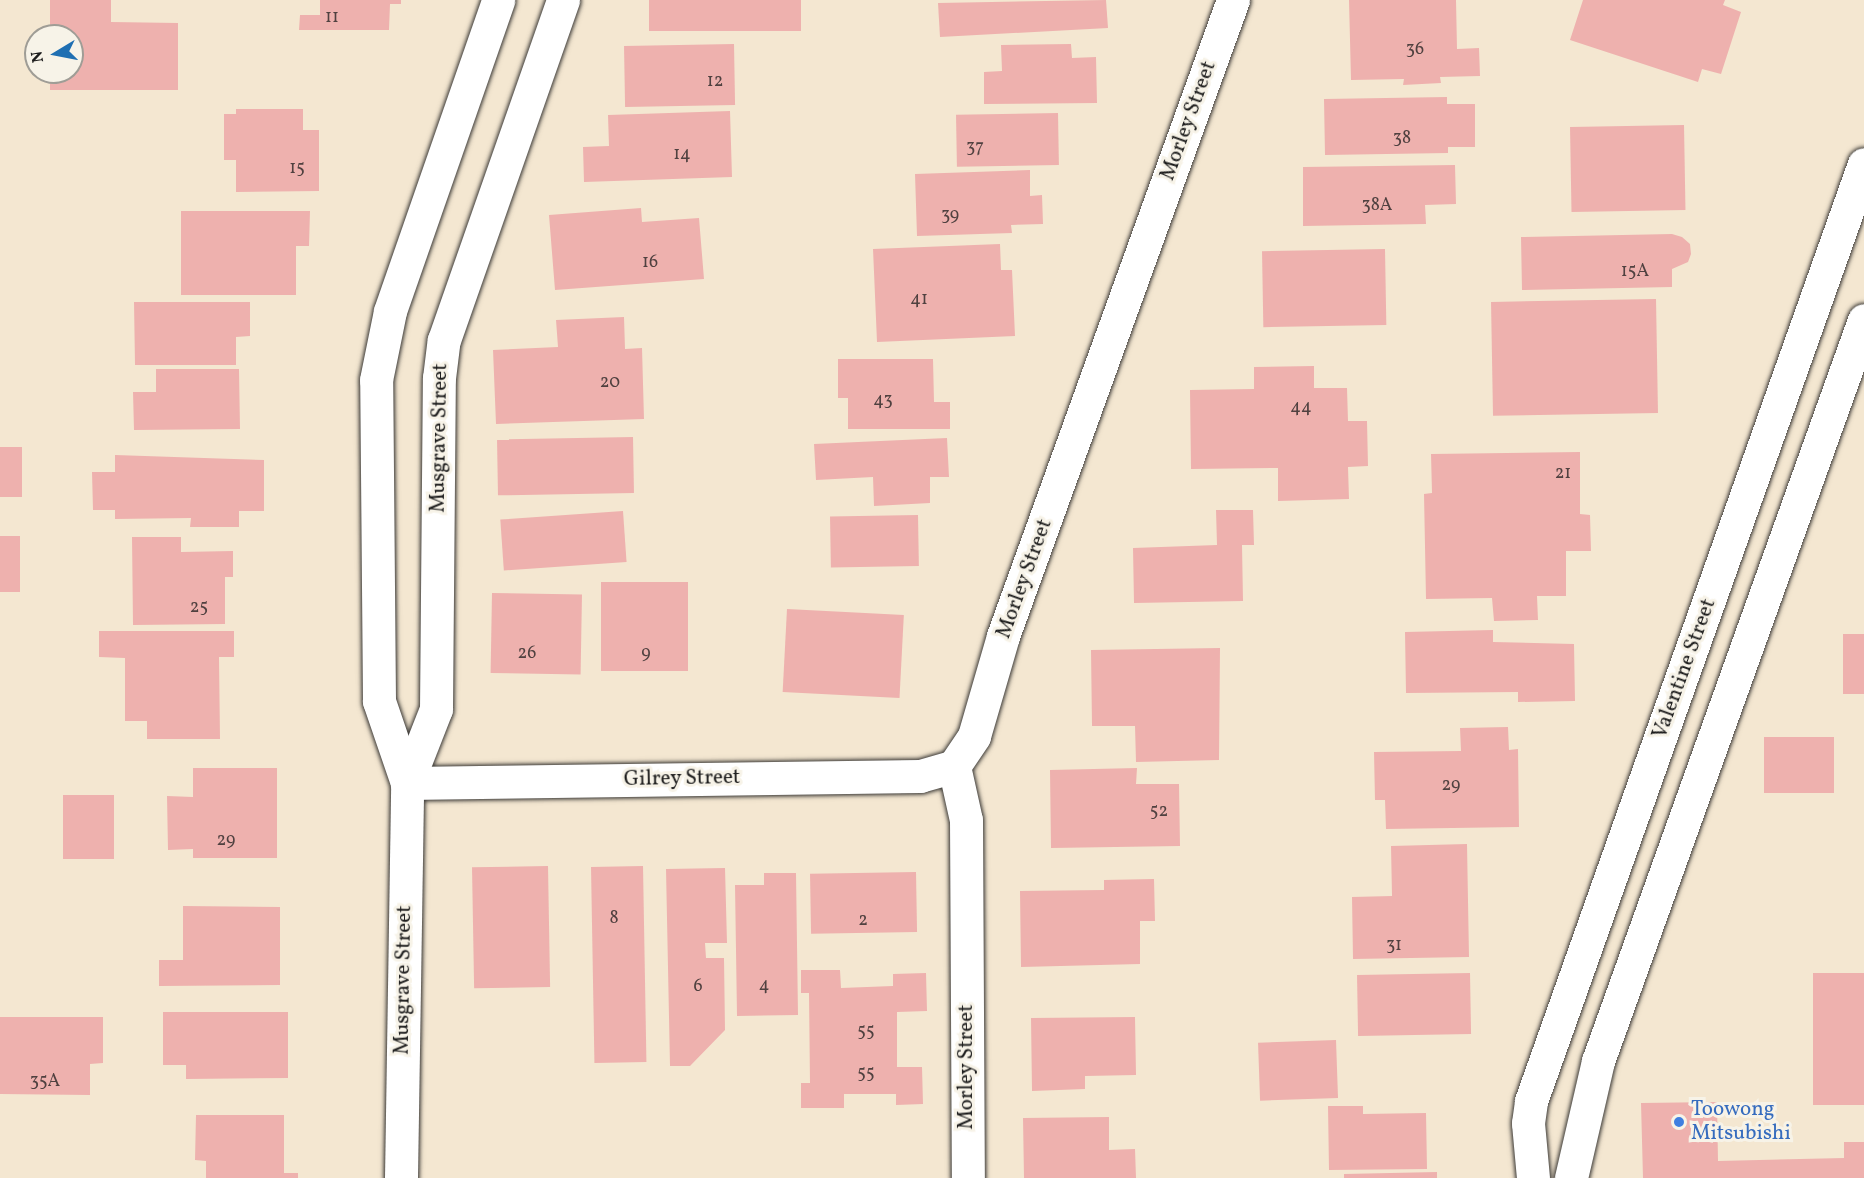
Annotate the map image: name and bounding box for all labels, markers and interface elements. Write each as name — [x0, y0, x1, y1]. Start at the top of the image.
house number: 11 — [325, 7, 339, 29]
north arrow — [24, 24, 84, 84]
house number: 36 — [1406, 39, 1424, 61]
text: N — [26, 49, 50, 64]
street label: Morley Street — [1156, 58, 1222, 184]
house number: 12 — [707, 71, 723, 93]
house number: 38 — [1393, 128, 1411, 150]
house number: 37 — [966, 137, 984, 159]
house number: 14 — [673, 144, 691, 166]
house number: 15 — [289, 158, 305, 180]
house number: 38A — [1361, 195, 1393, 217]
house number: 39 — [941, 205, 959, 227]
house number: 16 — [642, 252, 658, 274]
house number: 15A — [1621, 261, 1649, 283]
house number: 41 — [910, 289, 928, 311]
street label: Musgrave Street — [426, 363, 454, 513]
house number: 20 — [600, 372, 620, 394]
house number: 43 — [873, 390, 893, 412]
house number: 44 — [1290, 397, 1312, 419]
house number: 21 — [1555, 463, 1571, 485]
street label: Morley Street — [992, 516, 1058, 642]
street label: Valentine Street — [1648, 596, 1722, 742]
house number: 25 — [190, 597, 208, 619]
house number: 26 — [518, 643, 536, 665]
house number: 9 — [641, 643, 651, 665]
street label: Gilrey Street — [623, 765, 741, 793]
house number: 29 — [1442, 775, 1460, 797]
house number: 52 — [1150, 801, 1168, 823]
house number: 29 — [217, 830, 235, 852]
street label: Musgrave Street — [390, 905, 418, 1055]
house number: 8 — [609, 908, 619, 930]
house number: 2 — [858, 910, 868, 932]
house number: 31 — [1386, 935, 1402, 957]
house number: 4 — [759, 975, 769, 997]
house number: 6 — [693, 976, 703, 998]
street label: Morley Street — [954, 1004, 980, 1130]
house number: 55 — [857, 1021, 875, 1043]
house number: 55 — [857, 1063, 875, 1085]
house number: 35A — [30, 1071, 60, 1093]
place label: Toowong Mitsubishi — [1691, 1097, 1791, 1147]
marker: Toowong Mitsubishi — [1672, 1115, 1686, 1129]

